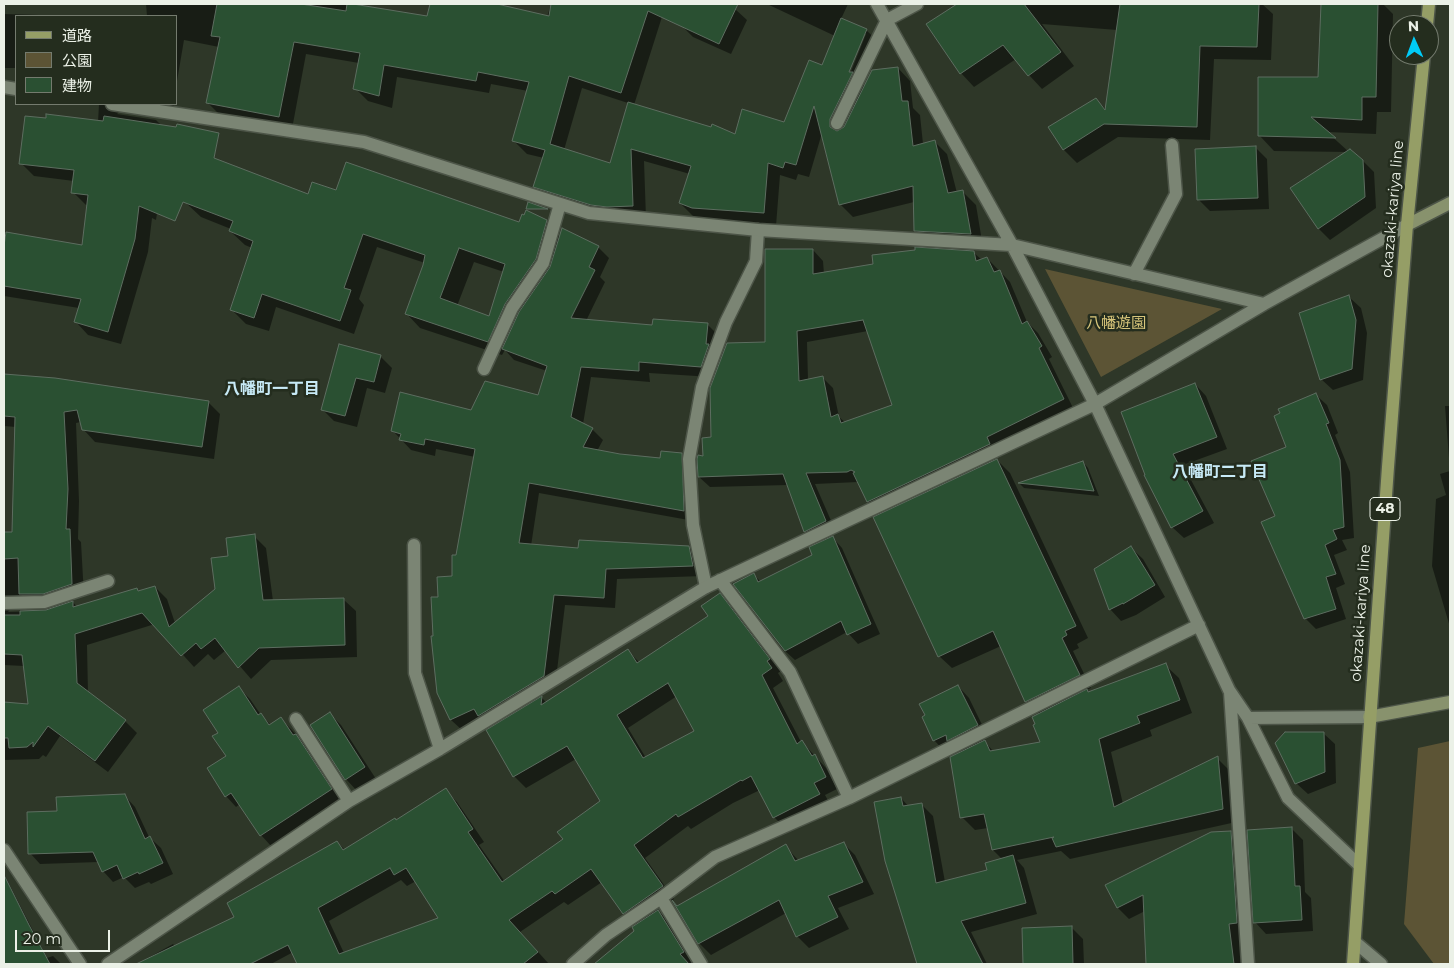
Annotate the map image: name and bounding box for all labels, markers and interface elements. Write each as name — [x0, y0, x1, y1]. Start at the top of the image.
legend — [15, 15, 178, 105]
north arrow — [1389, 15, 1439, 65]
text: N — [1408, 17, 1419, 35]
text: 道路 — [62, 26, 92, 45]
text: 公園 — [62, 51, 92, 70]
text: 建物 — [62, 76, 92, 95]
street label: okazaki-kariya line — [1378, 140, 1408, 278]
park label: 八幡遊園 — [1086, 315, 1146, 333]
district label: 八幡町一丁目 — [224, 379, 320, 399]
district label: 八幡町二丁目 — [1172, 462, 1268, 482]
road number: 48 — [1370, 498, 1400, 520]
street label: okazaki-kariya line — [1347, 544, 1375, 682]
scale bar — [18, 920, 112, 952]
text: 20 m — [23, 929, 61, 948]

